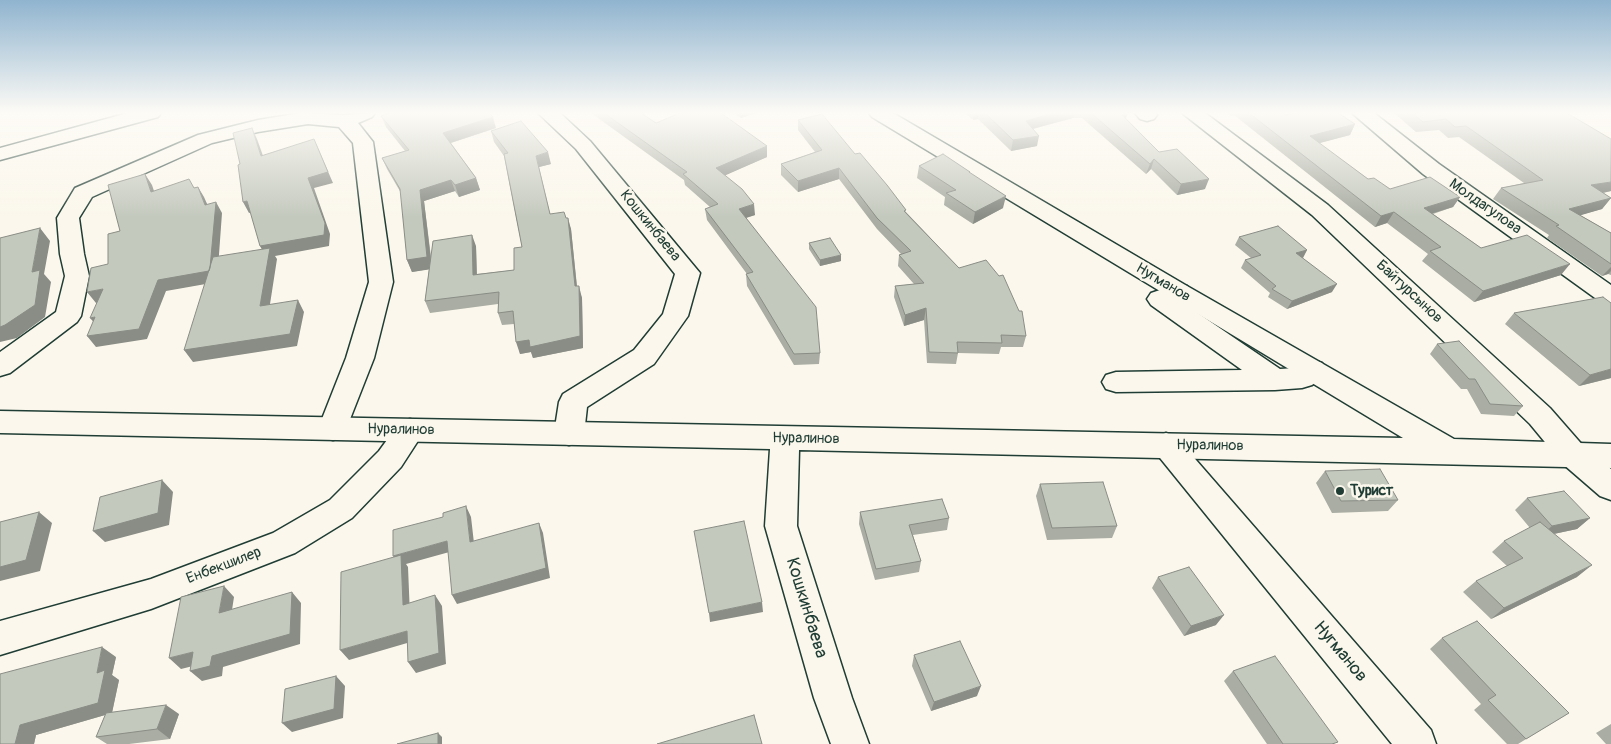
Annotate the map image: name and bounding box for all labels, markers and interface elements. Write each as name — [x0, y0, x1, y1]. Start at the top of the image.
street label: Молдагулова — [1445, 175, 1525, 239]
street label: Кошкинбаева — [616, 187, 684, 265]
street label: Байтурсынов — [1372, 257, 1446, 327]
street label: Нугманов — [1132, 260, 1194, 306]
street label: Нуралинов — [367, 420, 435, 440]
street label: Нуралинов — [772, 429, 840, 449]
street label: Нуралинов — [1176, 436, 1244, 456]
place label: Турист — [1350, 482, 1393, 500]
marker: Турист — [1334, 485, 1346, 497]
street label: Енбекшилер — [184, 543, 264, 589]
street label: Кошкинбаева — [780, 555, 832, 661]
street label: Нугманов — [1308, 617, 1372, 687]

